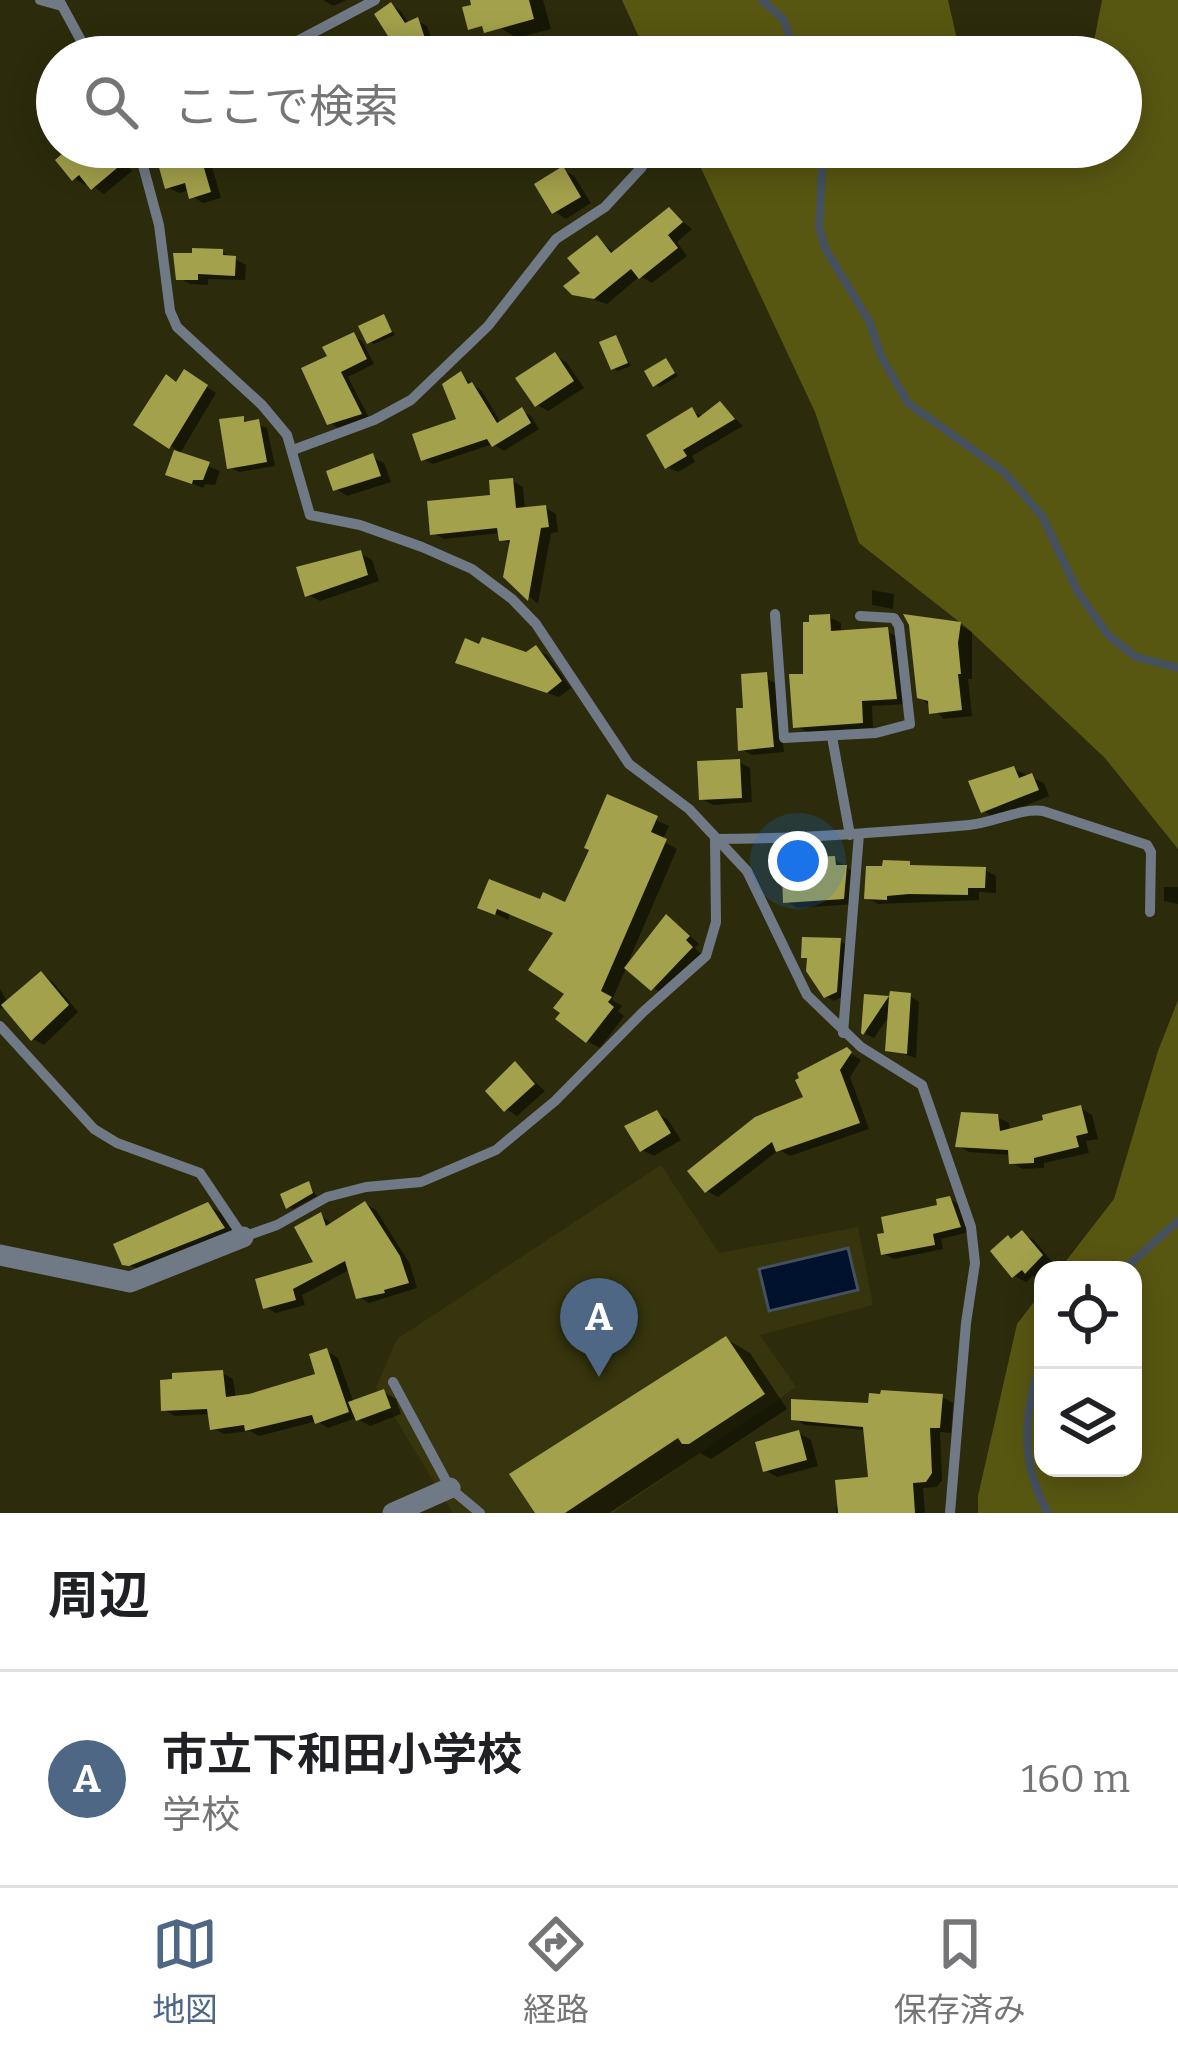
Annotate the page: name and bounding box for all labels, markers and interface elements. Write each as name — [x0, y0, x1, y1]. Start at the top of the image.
search box — [36, 36, 1142, 168]
icon: search — [78, 69, 144, 135]
text: ここで検索 — [174, 80, 399, 134]
your location — [768, 831, 828, 891]
map controls — [1034, 1261, 1142, 1477]
button: locate — [1034, 1261, 1142, 1369]
pin: A — [560, 1278, 638, 1377]
button: layers — [1034, 1369, 1142, 1477]
text: 周辺 — [48, 1565, 150, 1627]
text: 市立下和田小学校 — [162, 1728, 522, 1782]
text: A — [73, 1756, 101, 1802]
text: 160 m — [1021, 1756, 1130, 1802]
text: 学校 — [162, 1792, 240, 1838]
tab: 地図 — [152, 1911, 218, 2031]
tab: 経路 — [523, 1911, 589, 2031]
tab: 保存済み — [894, 1911, 1026, 2031]

